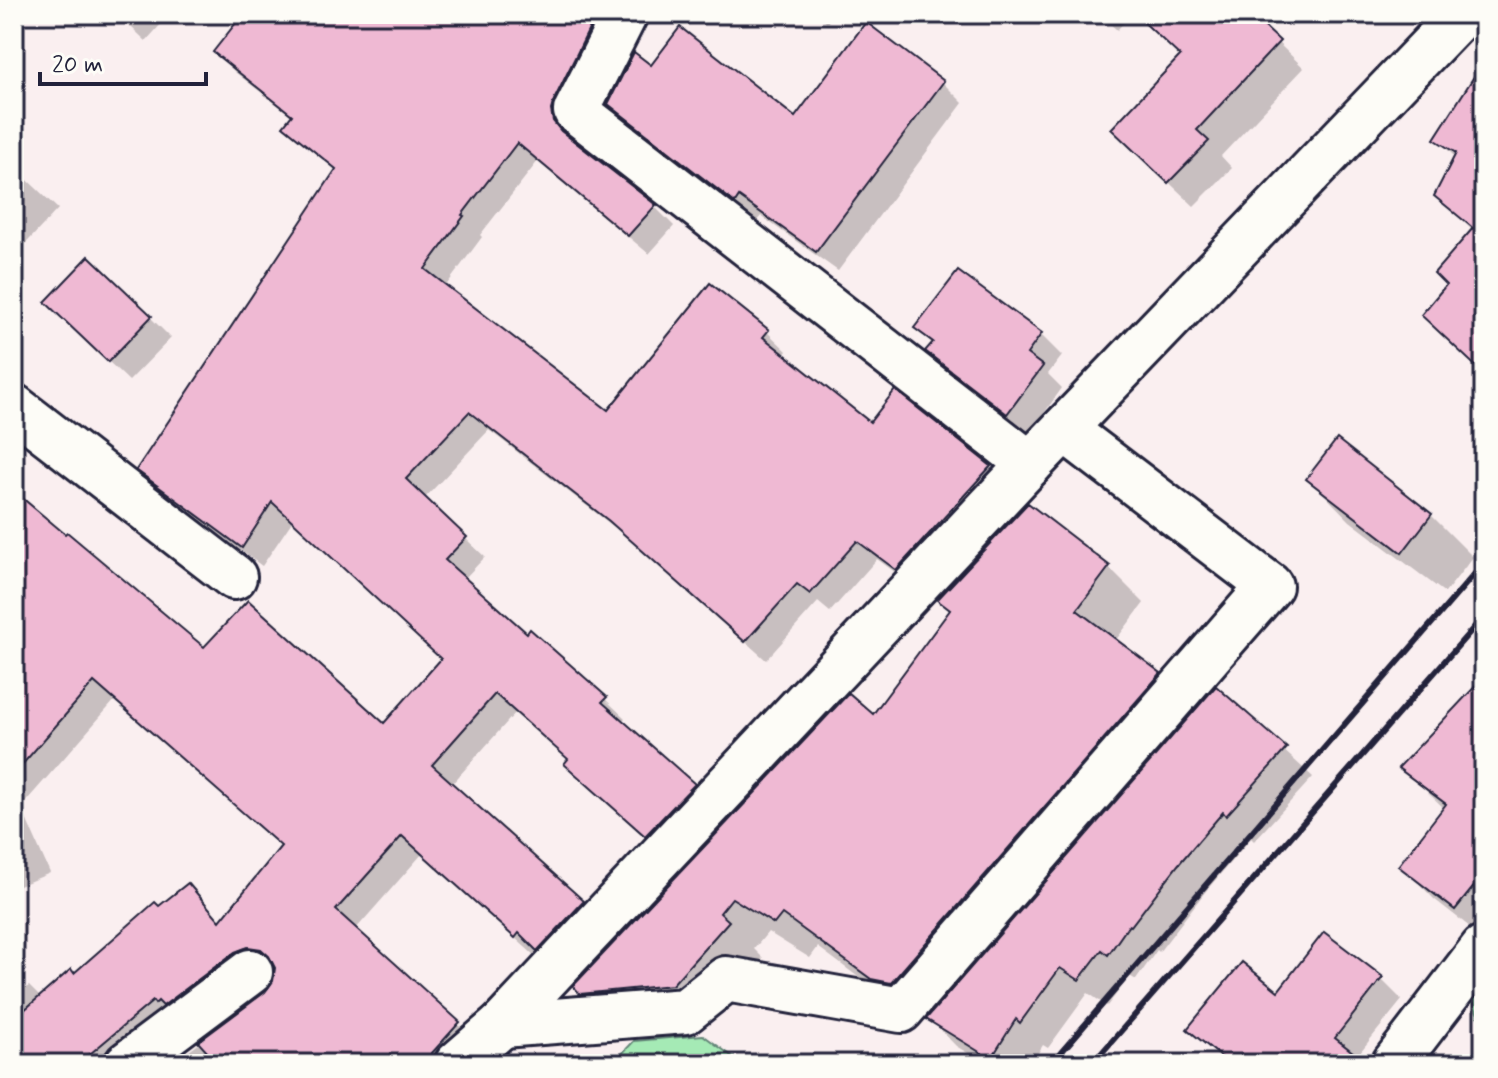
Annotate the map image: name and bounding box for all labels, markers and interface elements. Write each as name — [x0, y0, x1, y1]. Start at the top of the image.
scale bar — [40, 36, 206, 86]
text: 20 m — [52, 50, 103, 81]

